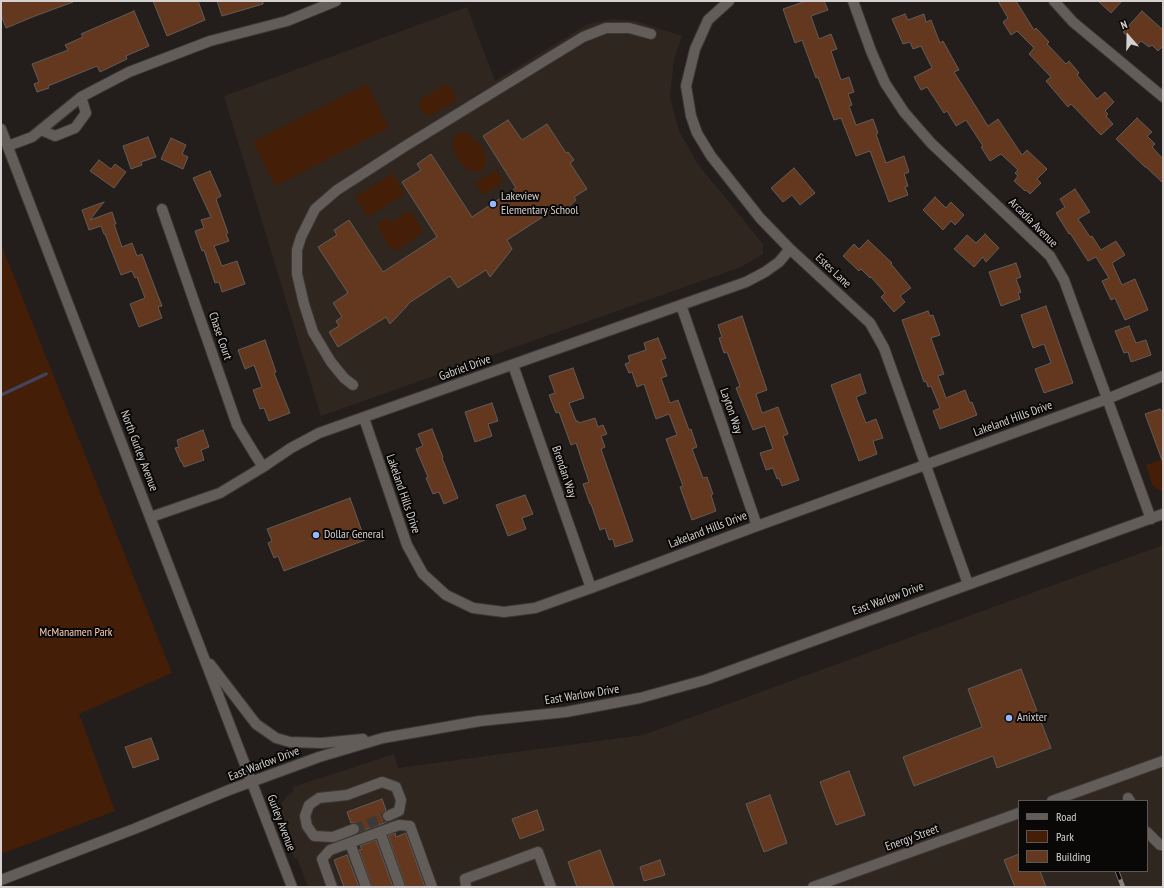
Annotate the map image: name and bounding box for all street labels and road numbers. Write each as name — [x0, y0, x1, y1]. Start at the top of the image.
street label: Arcadia Avenue — [1005, 195, 1061, 251]
street label: Estes Lane — [812, 251, 854, 291]
street label: Chase Court — [205, 310, 235, 362]
street label: Gabriel Drive — [437, 352, 493, 384]
street label: Layton Way — [716, 386, 746, 436]
street label: Lakeland Hills Drive — [972, 398, 1054, 440]
street label: North Gurley Avenue — [117, 408, 161, 494]
street label: Brendan Way — [548, 444, 580, 500]
street label: Lakeland Hills Drive — [383, 453, 423, 535]
street label: Lakeland Hills Drive — [667, 508, 749, 552]
street label: East Warlow Drive — [850, 579, 926, 619]
street label: East Warlow Drive — [544, 682, 620, 708]
street label: East Warlow Drive — [226, 744, 302, 784]
street label: Gurley Avenue — [264, 793, 298, 853]
street label: Energy Street — [883, 822, 941, 854]

